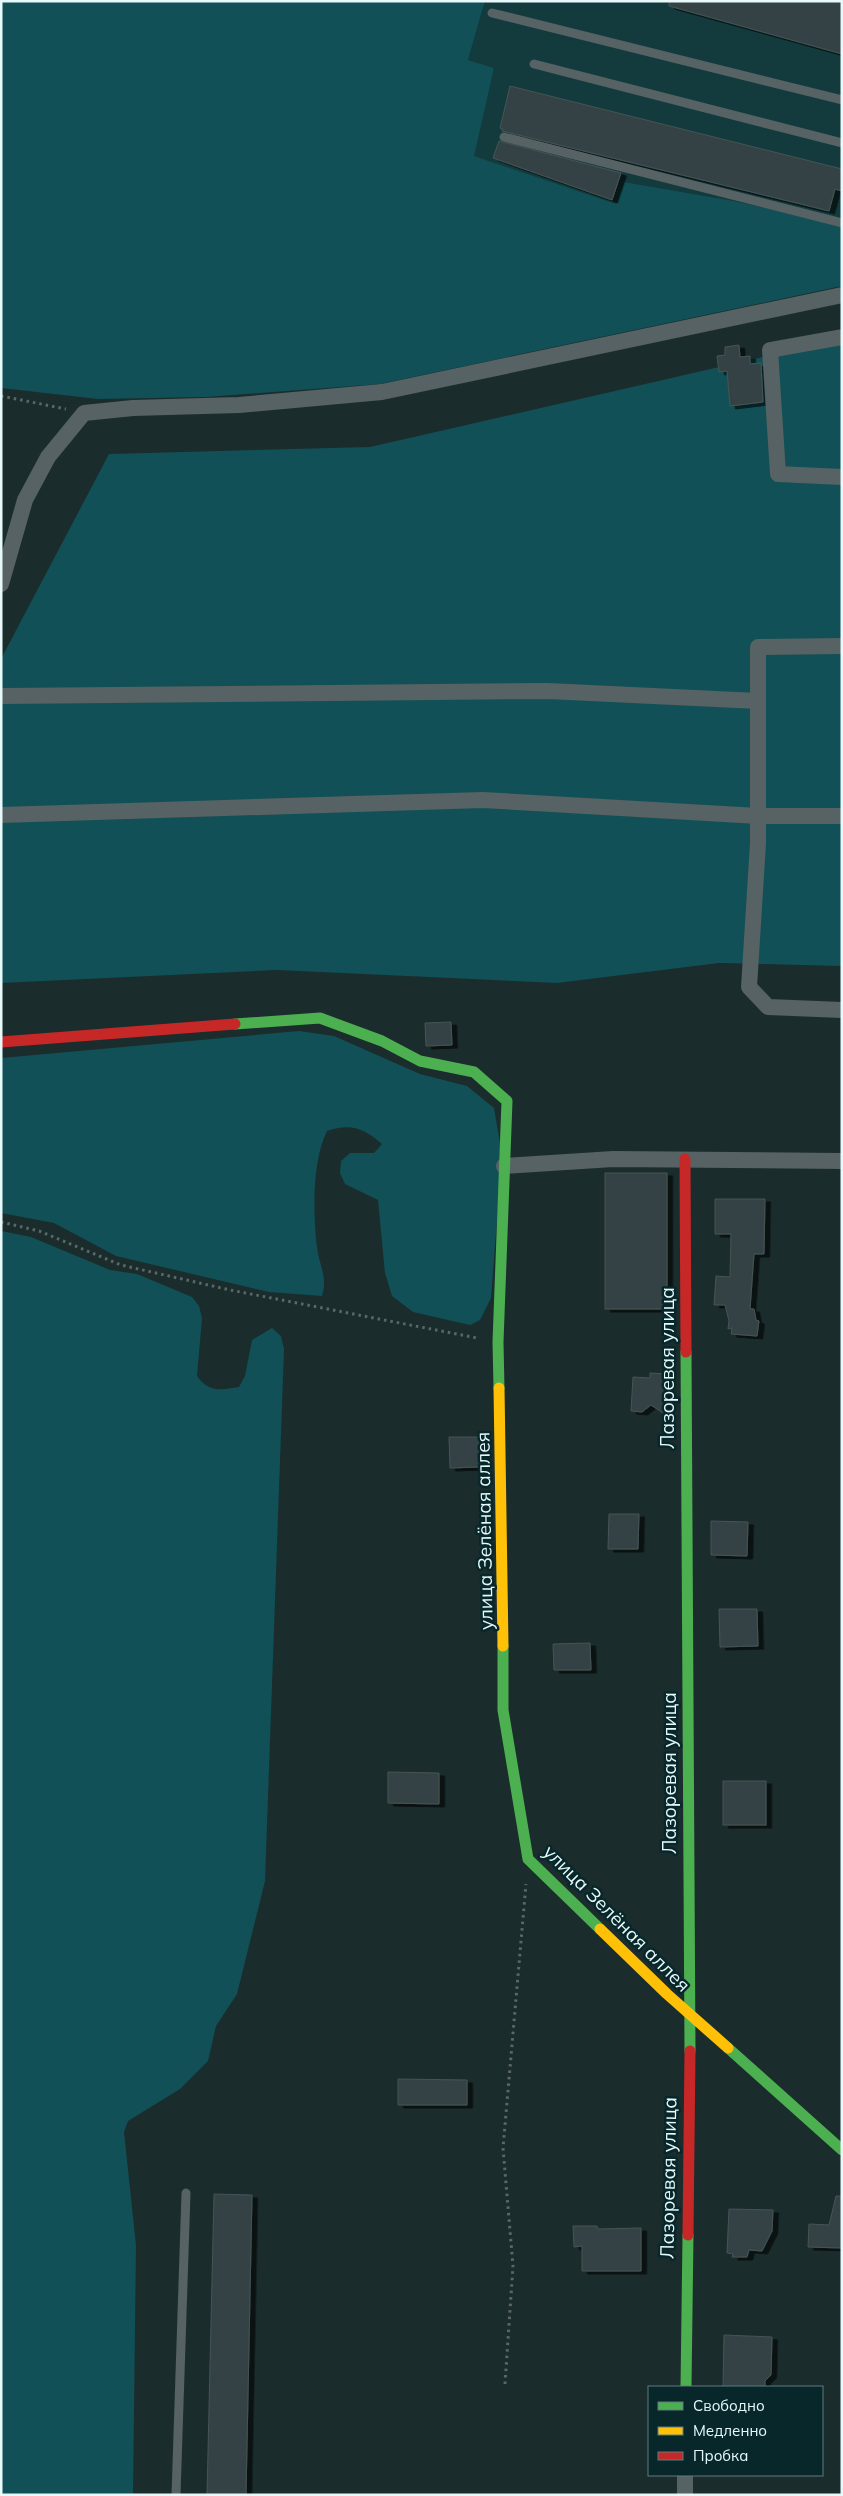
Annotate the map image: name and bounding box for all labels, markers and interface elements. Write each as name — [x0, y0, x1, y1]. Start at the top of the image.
street label: Лазоревая улица — [655, 1287, 679, 1449]
street label: улица Зелёная аллея — [470, 1432, 498, 1630]
street label: Лазоревая улица — [657, 1692, 681, 1854]
street label: улица Зелёная аллея — [538, 1839, 696, 1997]
street label: Лазоревая улица — [655, 2097, 681, 2259]
legend — [648, 2386, 823, 2476]
text: Свободно — [693, 2396, 765, 2415]
text: Медленно — [693, 2421, 767, 2440]
text: Пробка — [693, 2446, 748, 2465]

